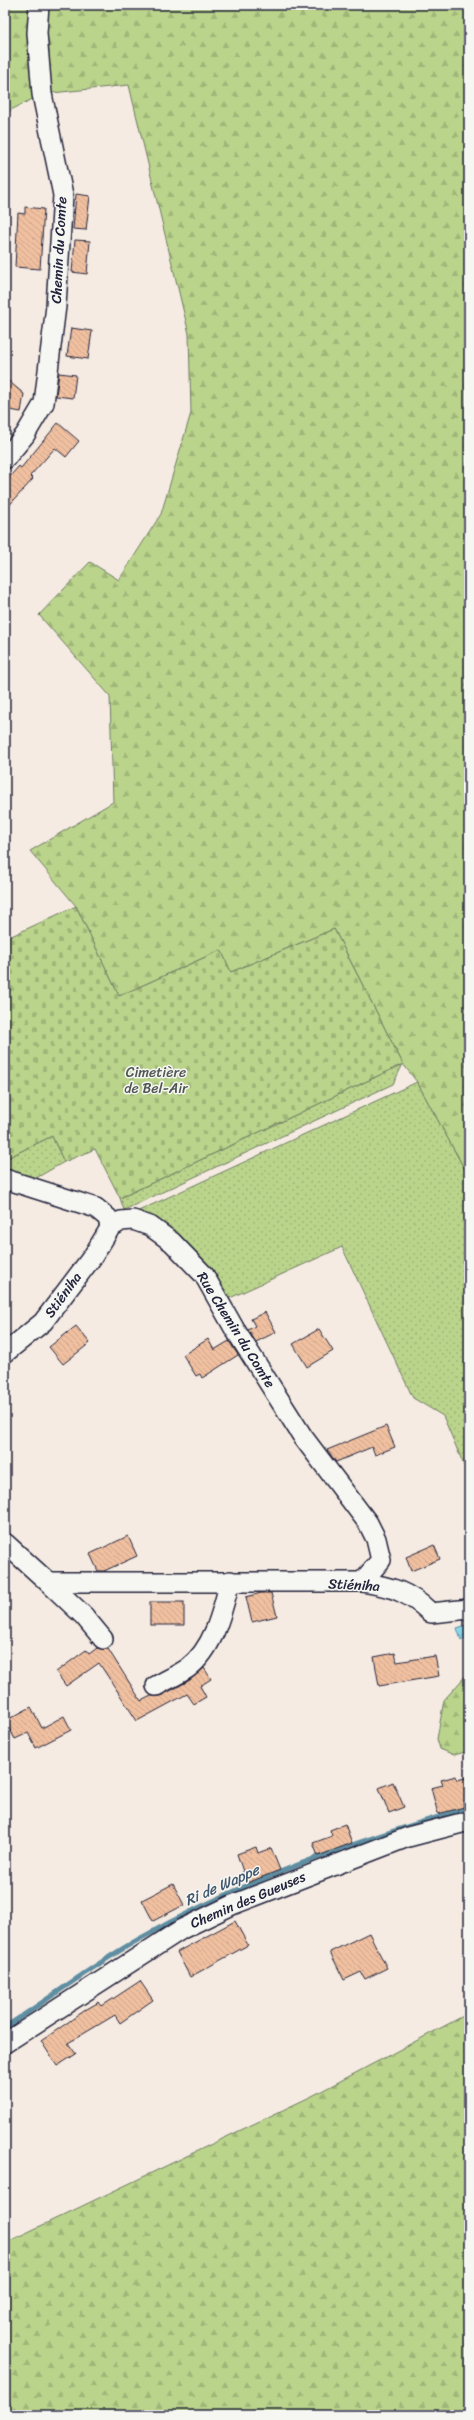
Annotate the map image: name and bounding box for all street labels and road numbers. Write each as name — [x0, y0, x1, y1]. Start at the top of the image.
street label: Chemin du Comte — [44, 196, 74, 304]
street label: Stiéniha — [38, 1267, 88, 1323]
street label: Rue Chemin du Comte — [190, 1267, 282, 1393]
street label: Stiéniha — [328, 1571, 380, 1599]
street label: Chemin des Gueuses — [186, 1864, 310, 1936]

